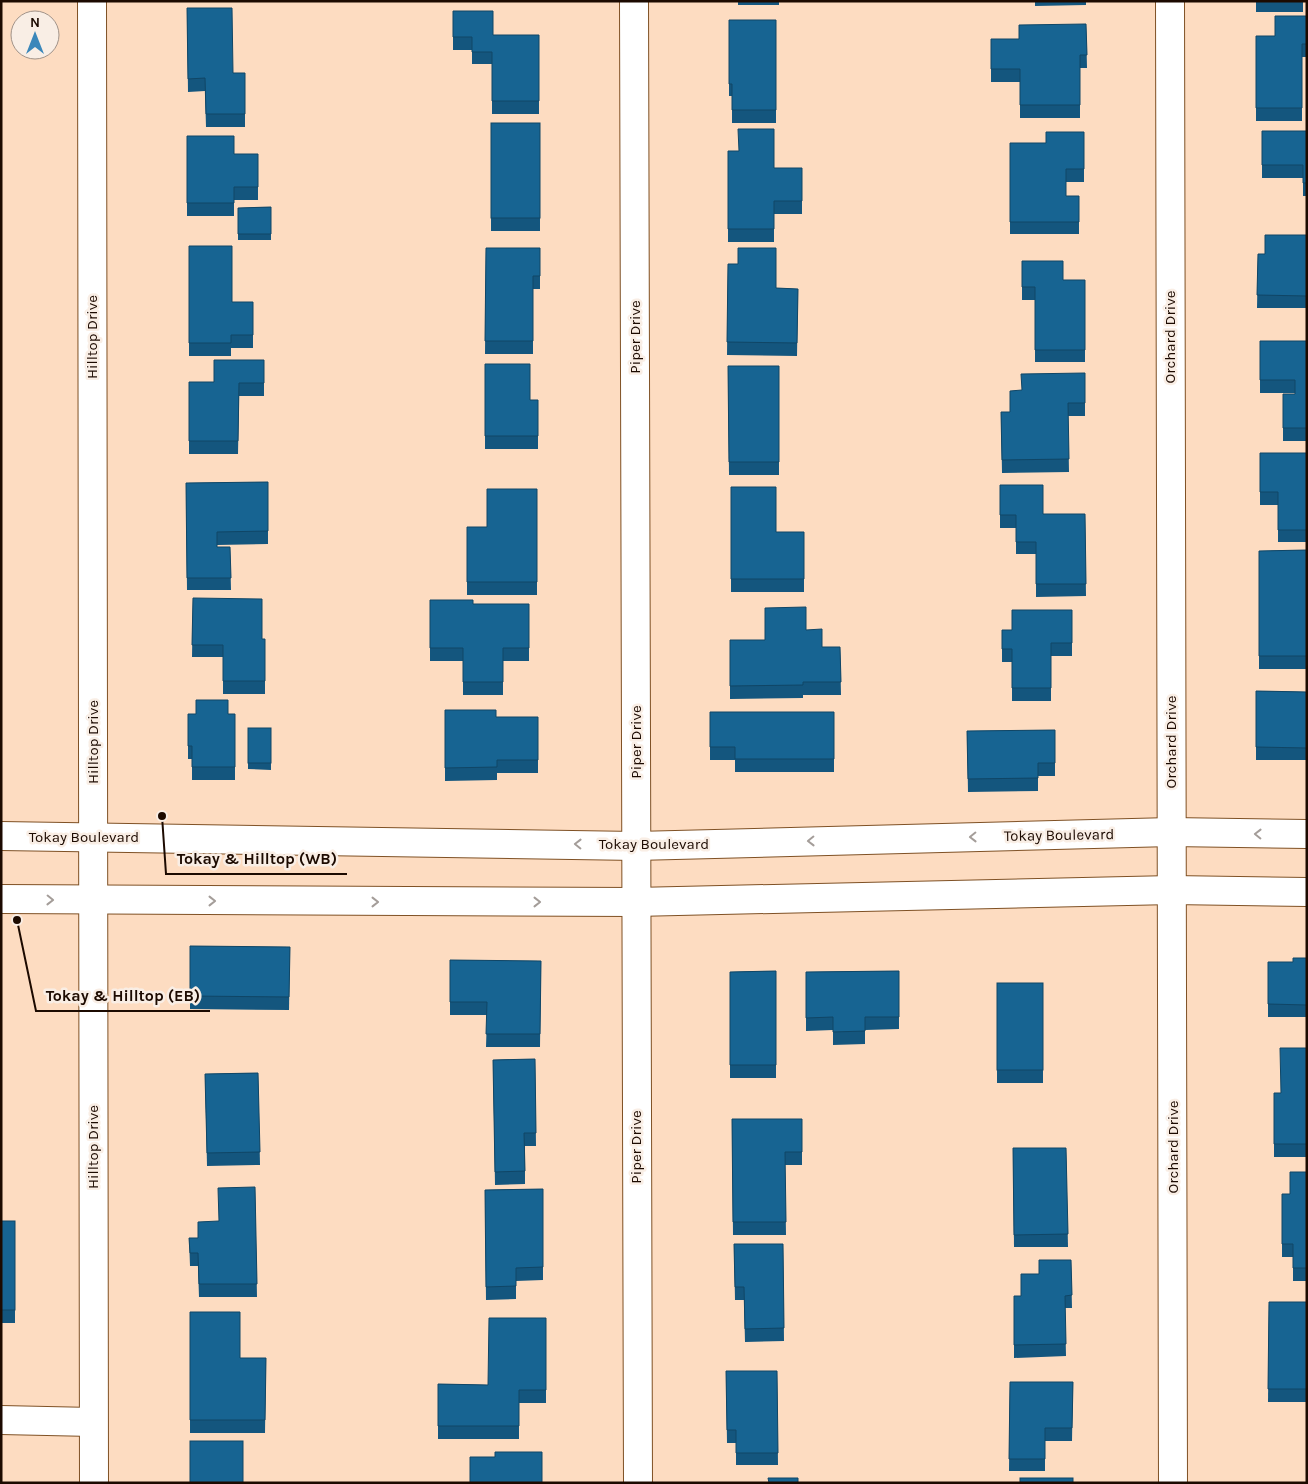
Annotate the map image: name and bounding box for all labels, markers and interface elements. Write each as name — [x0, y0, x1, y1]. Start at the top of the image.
north arrow — [10, 10, 60, 60]
text: N — [30, 14, 40, 31]
street label: Orchard Drive — [1161, 290, 1179, 384]
street label: Hilltop Drive — [83, 295, 101, 379]
street label: Piper Drive — [626, 300, 644, 374]
street label: Orchard Drive — [1162, 695, 1180, 789]
street label: Hilltop Drive — [84, 700, 102, 784]
street label: Piper Drive — [627, 705, 645, 779]
street label: Tokay Boulevard — [1004, 825, 1114, 845]
street label: Tokay Boulevard — [29, 828, 139, 846]
one-way arrow — [1254, 828, 1262, 839]
one-way arrow — [969, 832, 976, 842]
street label: Tokay Boulevard — [599, 835, 709, 853]
one-way arrow — [806, 836, 814, 846]
one-way arrow — [574, 839, 582, 849]
callout: Tokay & Hilltop (WB) — [166, 843, 347, 874]
text: Tokay & Hilltop (WB) — [177, 849, 337, 868]
one-way arrow — [46, 895, 54, 905]
one-way arrow — [209, 896, 217, 906]
one-way arrow — [371, 896, 379, 907]
one-way arrow — [534, 897, 542, 907]
callout: Tokay & Hilltop (EB) — [36, 980, 210, 1011]
text: Tokay & Hilltop (EB) — [46, 986, 200, 1005]
street label: Orchard Drive — [1164, 1100, 1182, 1194]
street label: Hilltop Drive — [84, 1105, 102, 1189]
street label: Piper Drive — [627, 1110, 645, 1184]

